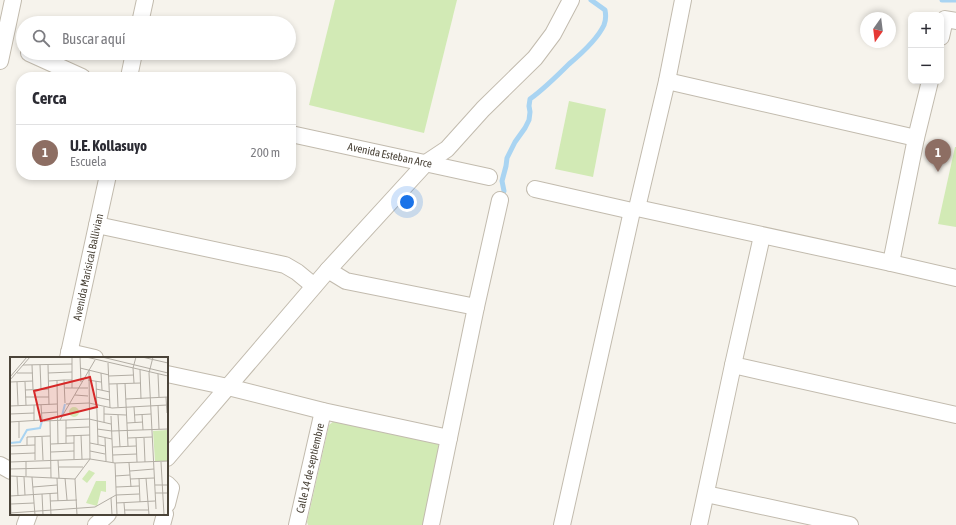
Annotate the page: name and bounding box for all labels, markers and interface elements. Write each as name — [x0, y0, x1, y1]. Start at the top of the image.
north arrow — [860, 12, 896, 48]
map controls — [908, 12, 944, 84]
button: + — [908, 12, 944, 48]
search box — [16, 16, 296, 60]
icon: search — [30, 27, 52, 49]
text: Buscar aquí — [62, 30, 125, 47]
button: − — [908, 48, 944, 84]
text: Cerca — [32, 88, 67, 108]
text: U.E. Kollasuyo — [70, 137, 147, 154]
pin: 1 — [925, 139, 951, 172]
street label: Avenida Esteban Arce — [347, 140, 433, 170]
text: 1 — [42, 145, 48, 160]
text: 200 m — [251, 145, 280, 160]
text: Escuela — [70, 154, 107, 169]
your location — [397, 192, 417, 212]
street label: Avenida Marisical Ballivian — [71, 212, 105, 322]
inset map — [10, 357, 168, 515]
street label: Calle 14 de septiembre — [294, 422, 326, 514]

